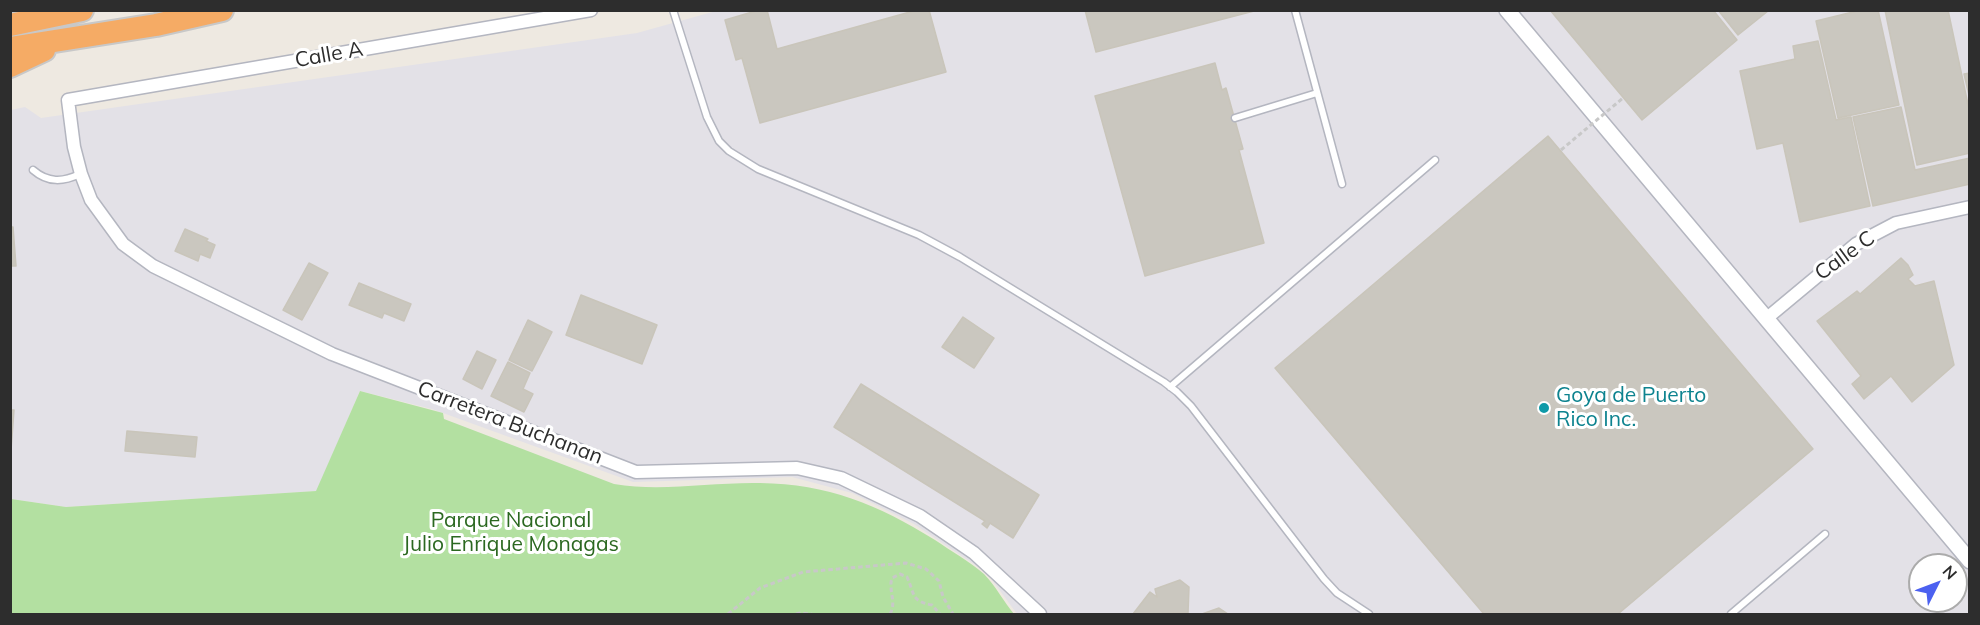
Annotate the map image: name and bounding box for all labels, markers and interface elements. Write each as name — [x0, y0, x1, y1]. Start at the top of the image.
street label: Calle A — [293, 37, 365, 73]
street label: Calle C — [1810, 226, 1880, 286]
street label: Carretera Buchanan — [414, 376, 606, 470]
place label: Goya de Puerto Rico Inc. — [1556, 383, 1706, 433]
marker: Goya de Puerto Rico Inc. — [1537, 401, 1551, 415]
park label: Parque Nacional Julio Enrique Monagas — [403, 508, 619, 558]
north arrow — [1908, 553, 1968, 613]
text: N — [1938, 561, 1961, 583]

